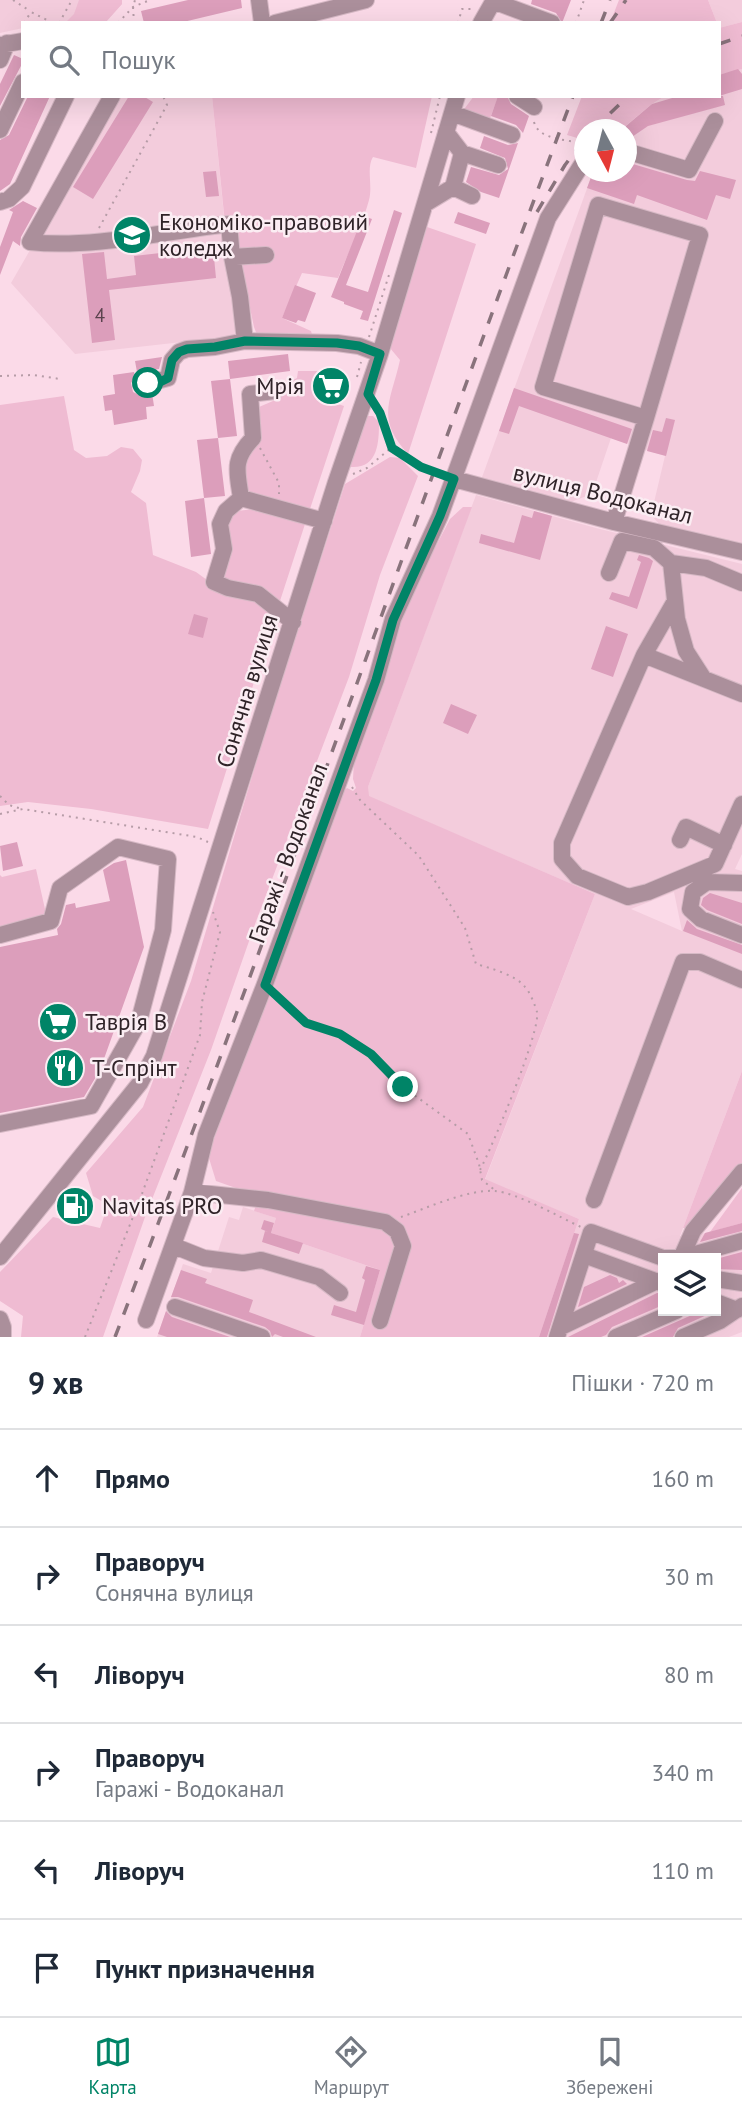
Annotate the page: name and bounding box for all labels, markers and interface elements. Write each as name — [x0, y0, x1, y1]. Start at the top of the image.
search box — [21, 21, 721, 98]
icon: search — [45, 41, 83, 79]
text: Пошук — [101, 43, 176, 76]
north arrow — [574, 119, 637, 182]
place label: Економіко-правовий коледж — [159, 207, 368, 262]
school or university icon: Економіко-правовий коледж — [111, 214, 153, 256]
house number: 4 — [95, 303, 105, 327]
supermarket icon: Мрія — [310, 365, 352, 407]
route start — [132, 367, 163, 398]
place label: Мрія — [256, 371, 304, 400]
street label: вулиця Водоканал — [510, 457, 696, 530]
street label: Сонячна вулиця — [209, 611, 284, 771]
street label: Гаражі - Водоканал — [242, 759, 334, 947]
supermarket icon: Таврія В — [37, 1001, 79, 1043]
place label: Таврія В — [85, 1007, 167, 1036]
restaurant icon: Т-Спрінт — [44, 1047, 86, 1089]
place label: Т-Спрінт — [92, 1053, 178, 1082]
route end — [387, 1071, 418, 1102]
fuel station icon: Navitas PRO — [54, 1185, 96, 1227]
place label: Navitas PRO — [102, 1191, 222, 1220]
map controls — [658, 1253, 721, 1316]
button: layers — [658, 1253, 721, 1316]
text: 9 хв — [28, 1363, 84, 1402]
text: Пішки · 720 m — [571, 1368, 714, 1397]
icon: ahead — [28, 1459, 66, 1497]
text: Прямо — [95, 1462, 170, 1495]
text: 160 m — [652, 1464, 714, 1493]
text: Праворуч — [95, 1545, 205, 1578]
icon: right — [28, 1557, 66, 1595]
text: 30 m — [664, 1562, 714, 1591]
text: Сонячна вулиця — [95, 1578, 254, 1607]
icon: left — [28, 1655, 66, 1693]
text: Ліворуч — [95, 1658, 185, 1691]
text: 80 m — [664, 1660, 714, 1689]
text: Праворуч — [95, 1741, 205, 1774]
icon: right — [28, 1753, 66, 1791]
text: 340 m — [652, 1758, 714, 1787]
text: Гаражі - Водоканал — [95, 1774, 284, 1803]
icon: left — [28, 1851, 66, 1889]
text: Ліворуч — [95, 1854, 185, 1887]
text: 110 m — [652, 1856, 714, 1885]
icon: arrive — [28, 1949, 66, 1987]
text: Пункт призначення — [95, 1952, 315, 1985]
tab: Карта — [89, 2033, 137, 2099]
tab: Маршрут — [314, 2033, 389, 2099]
tab: Збережені — [566, 2033, 653, 2099]

